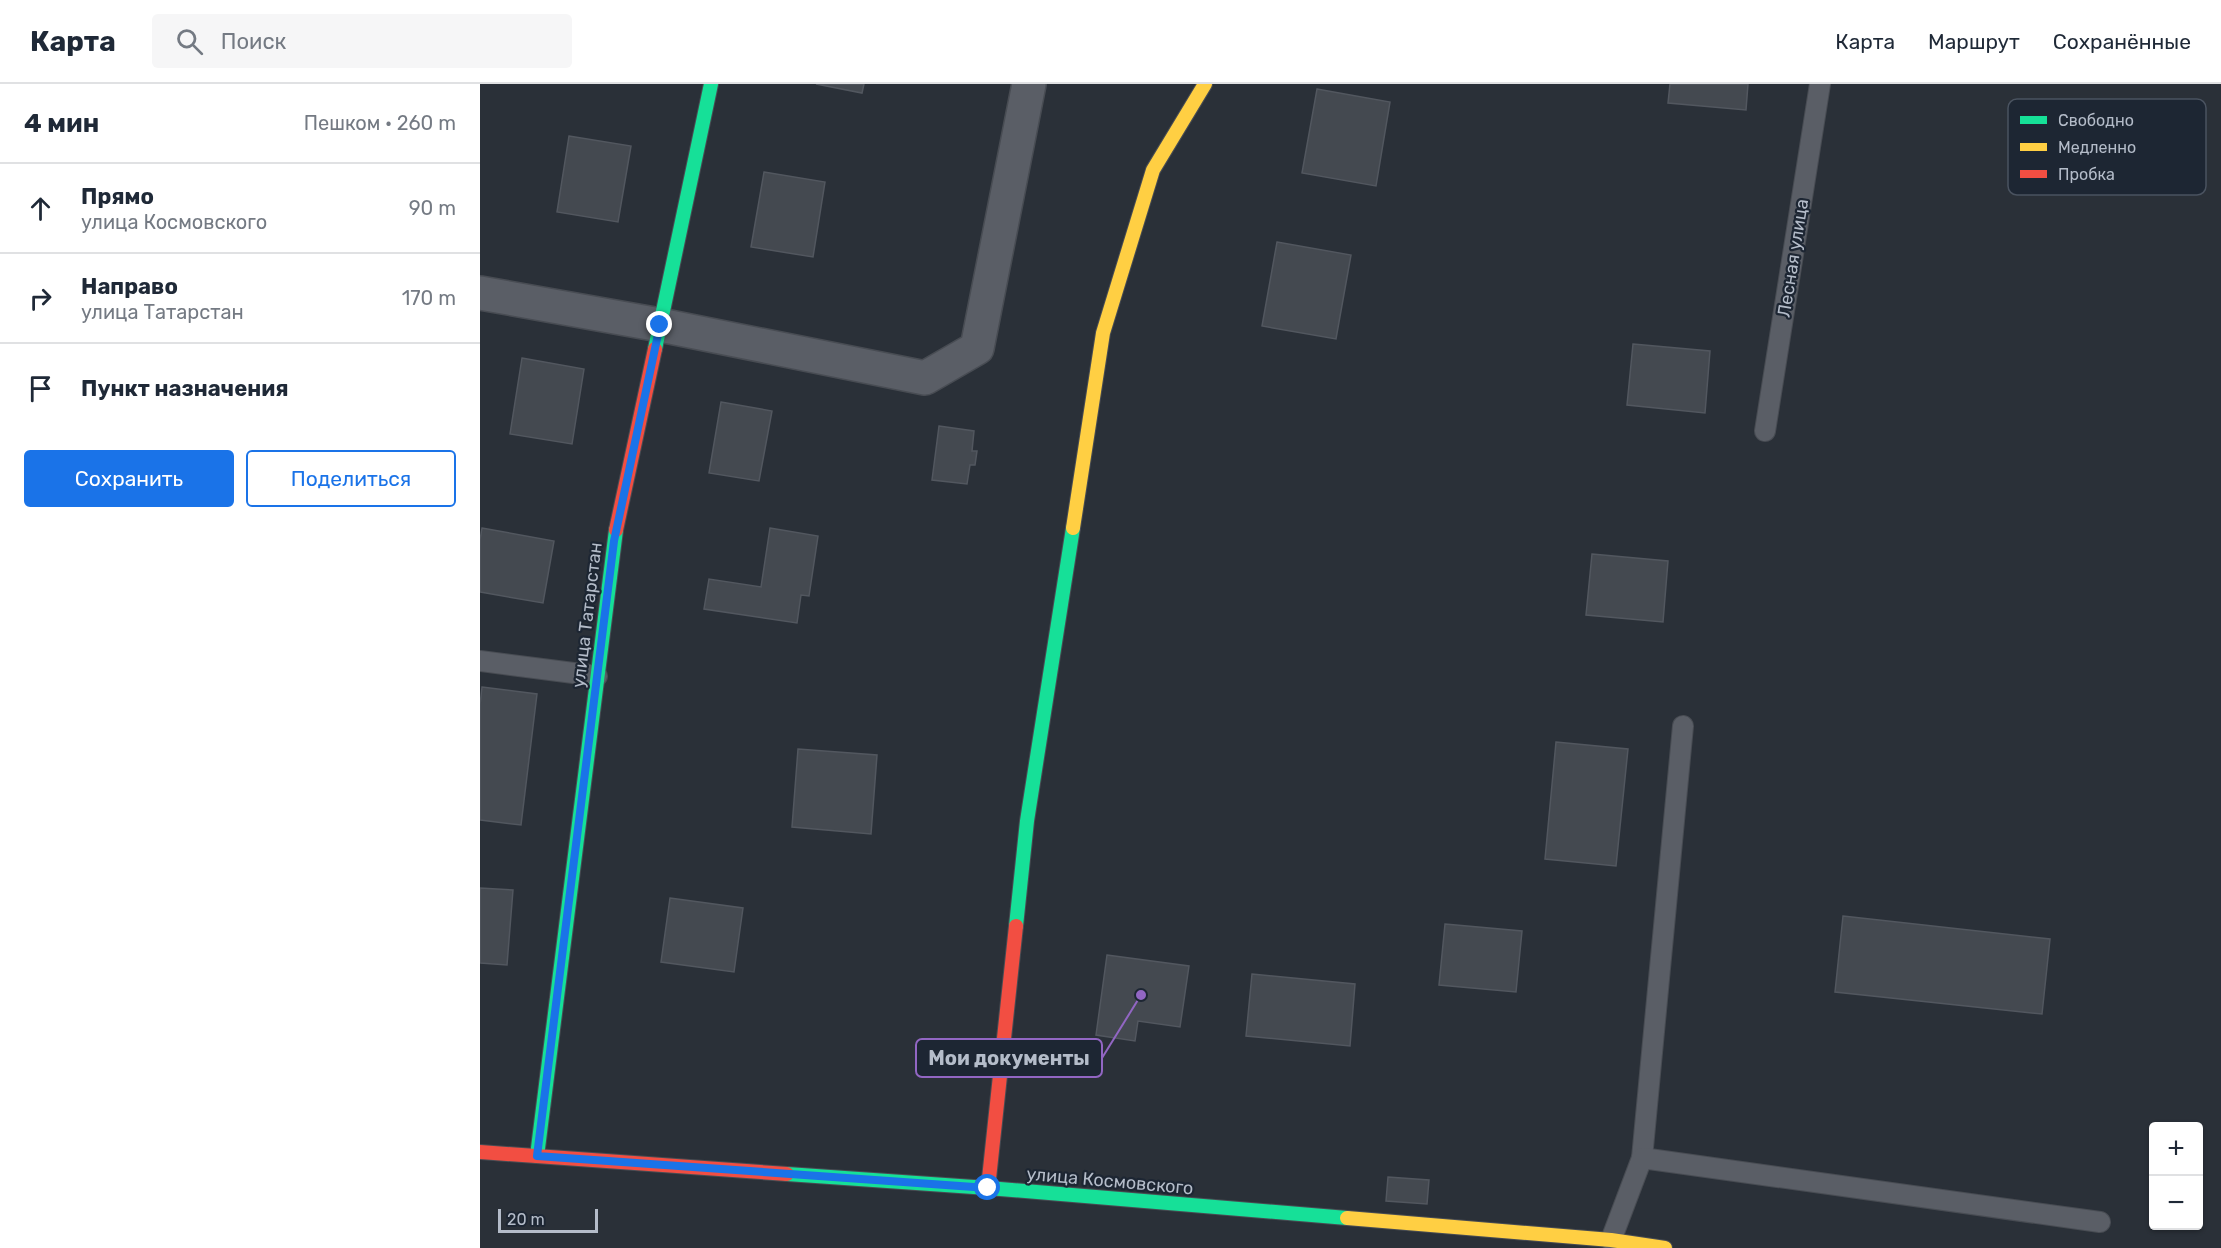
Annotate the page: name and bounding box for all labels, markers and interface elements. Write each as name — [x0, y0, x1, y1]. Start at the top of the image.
search box — [152, 14, 572, 68]
text: Карта — [30, 25, 116, 58]
icon: search — [173, 25, 206, 58]
text: Поиск — [221, 28, 286, 55]
text: Карта — [1835, 29, 1895, 54]
text: Маршрут — [1928, 29, 2020, 54]
text: Сохранённые — [2053, 29, 2191, 54]
legend — [2008, 99, 2206, 195]
text: 4 мин — [24, 108, 99, 139]
text: Пешком · 260 m — [304, 111, 456, 135]
text: Свободно — [2058, 111, 2134, 130]
text: Медленно — [2058, 138, 2136, 157]
text: Пробка — [2058, 165, 2115, 184]
text: Прямо — [81, 183, 154, 210]
icon: ahead — [24, 192, 57, 225]
text: 90 m — [409, 196, 456, 220]
street label: Лесная улица — [1773, 197, 1813, 319]
text: улица Космовского — [81, 210, 267, 234]
text: Направо — [81, 273, 178, 300]
icon: right — [24, 282, 57, 315]
text: 170 m — [402, 286, 456, 310]
text: улица Татарстан — [81, 300, 244, 324]
route end — [646, 311, 672, 337]
icon: arrive — [24, 372, 57, 405]
text: Пункт назначения — [81, 375, 289, 402]
button: Сохранить — [24, 450, 234, 507]
button: Поделиться — [246, 450, 456, 507]
street label: улица Татарстан — [567, 541, 607, 689]
callout: Мои документы — [916, 1039, 1102, 1077]
text: Мои документы — [928, 1046, 1090, 1070]
map controls — [2149, 1122, 2203, 1230]
button: + — [2149, 1122, 2203, 1176]
street label: улица Космовского — [1026, 1163, 1194, 1199]
route start — [974, 1174, 1000, 1200]
button: − — [2149, 1176, 2203, 1230]
scale bar — [498, 1206, 598, 1234]
text: 20 m — [507, 1210, 545, 1229]

